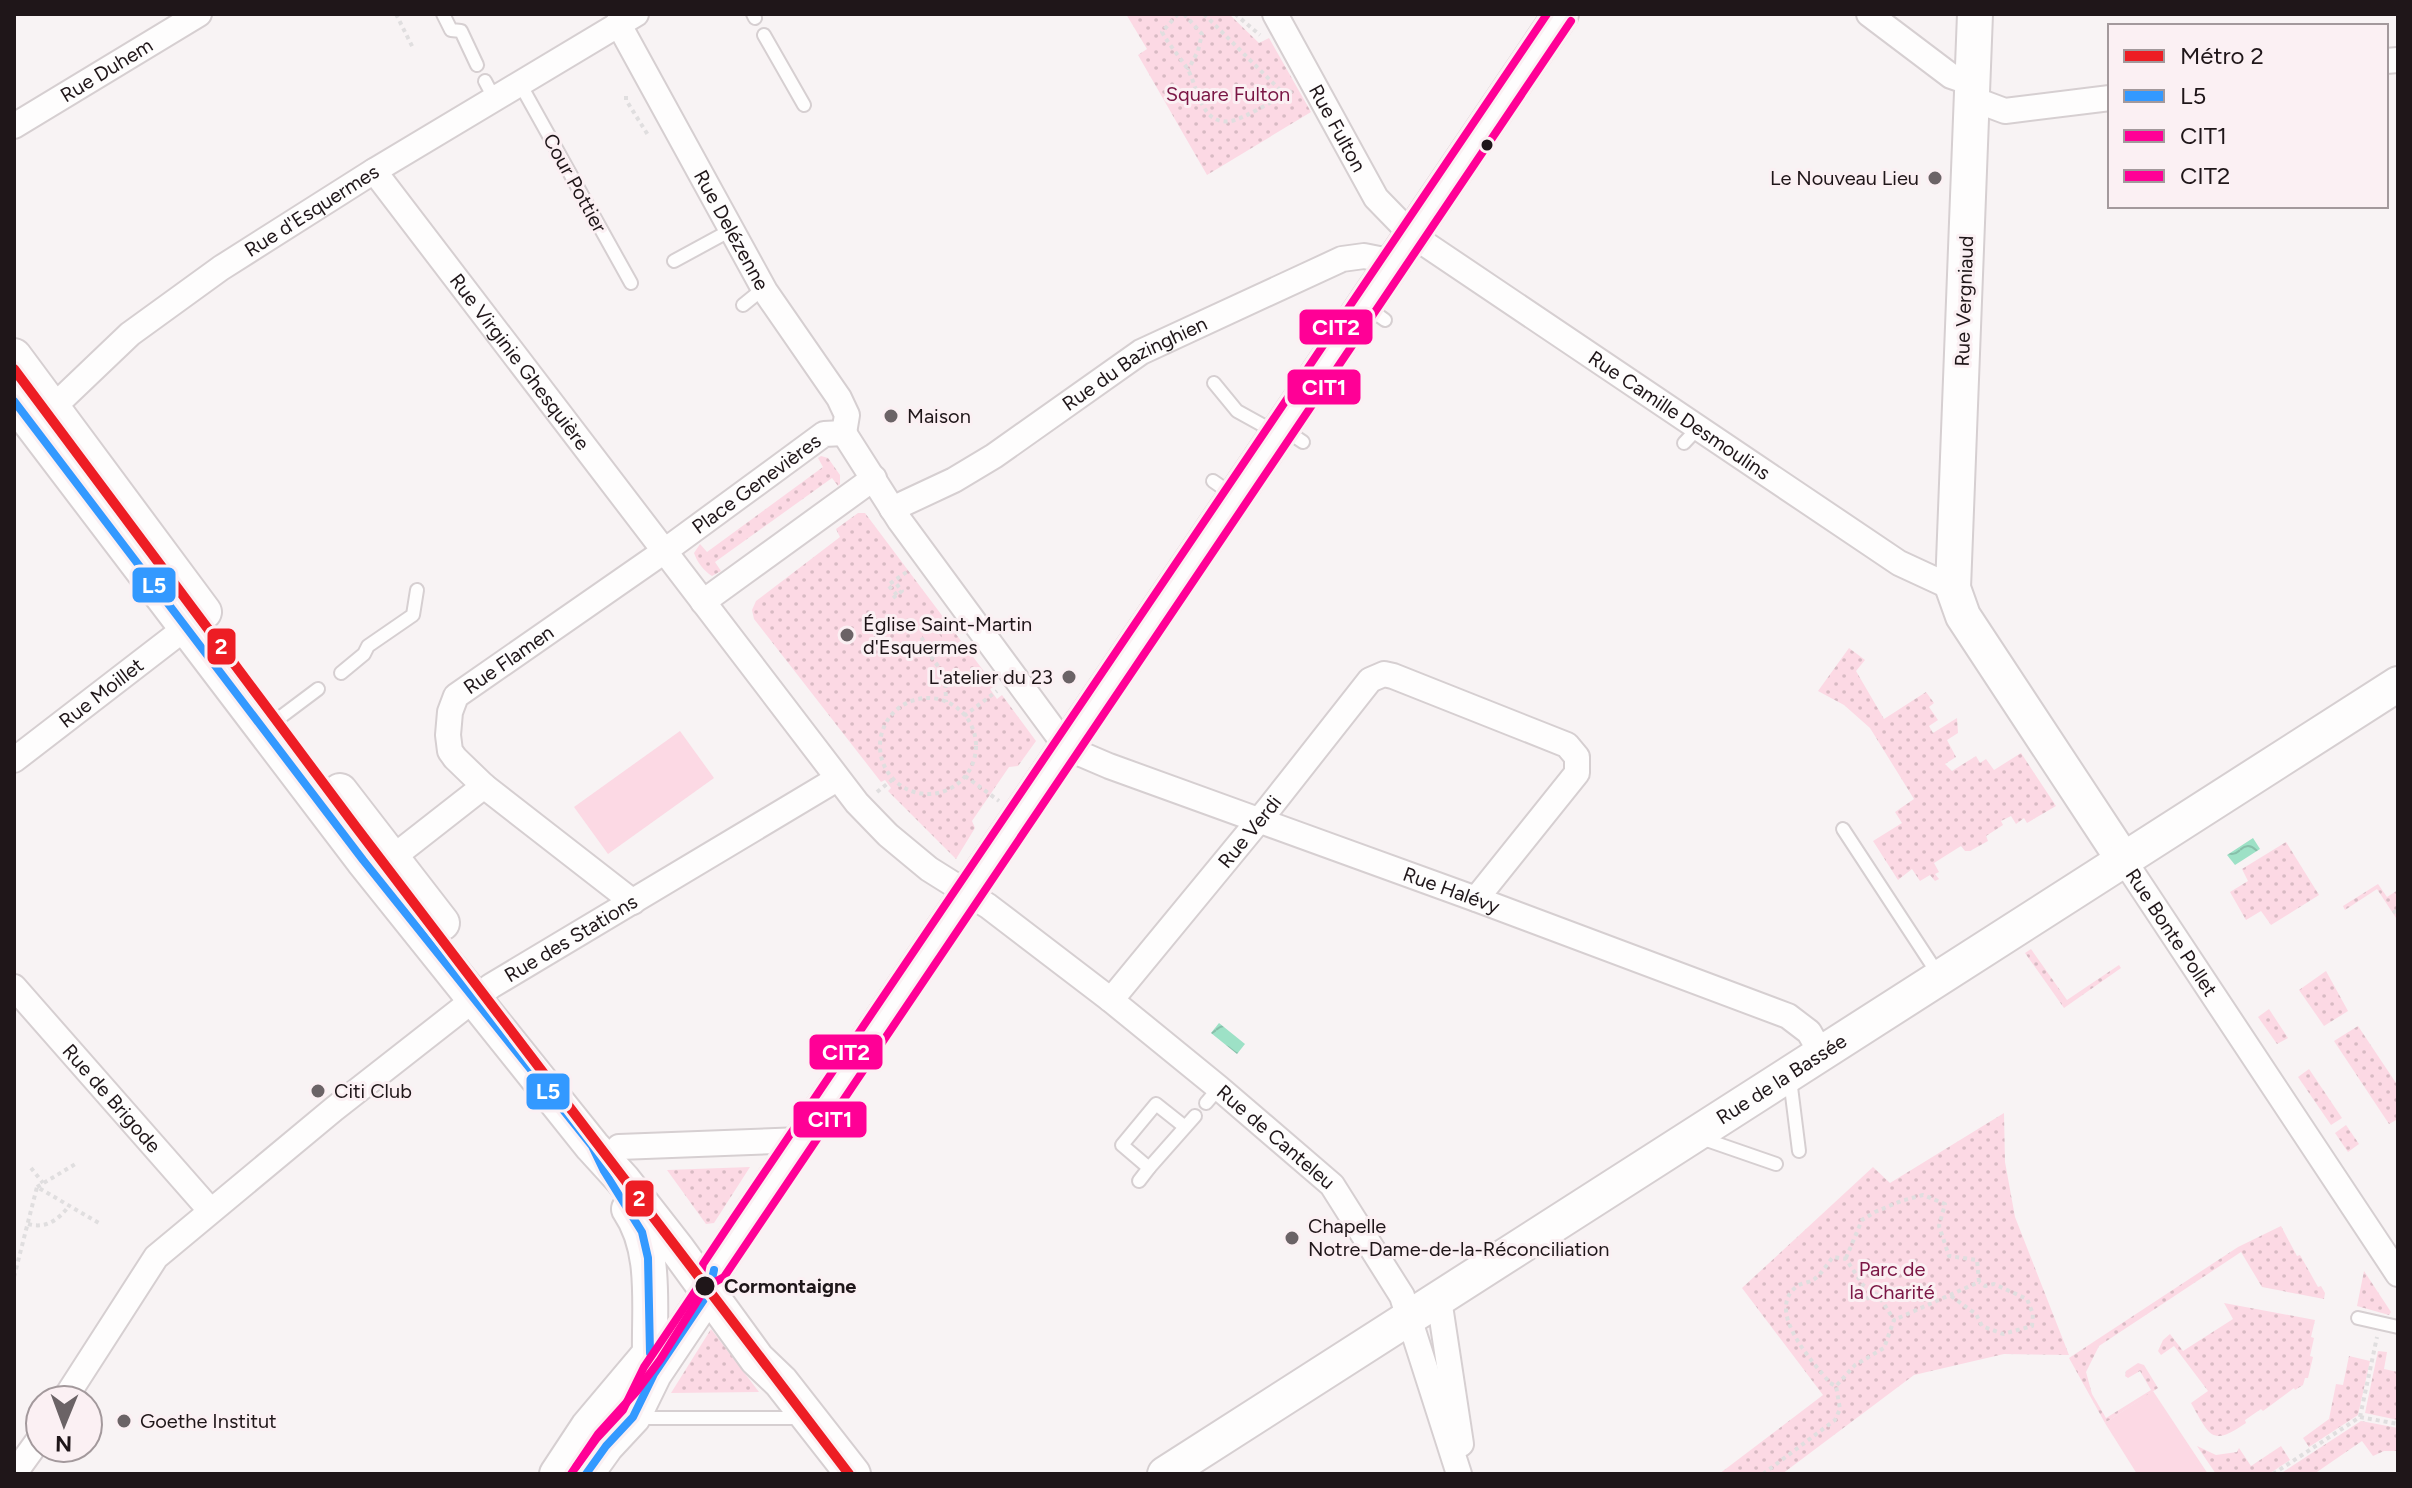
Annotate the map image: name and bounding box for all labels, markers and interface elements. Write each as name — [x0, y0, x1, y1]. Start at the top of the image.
legend — [2108, 24, 2388, 208]
street label: Rue Duhem — [56, 33, 157, 107]
text: Métro 2 — [2180, 41, 2264, 70]
street label: Rue Fulton — [1304, 80, 1371, 176]
text: L5 — [2180, 81, 2206, 110]
park label: Square Fulton — [1166, 82, 1290, 106]
text: CIT1 — [2180, 121, 2227, 150]
street label: Cour Pottier — [538, 129, 612, 237]
unlabelled marker — [1479, 137, 1495, 153]
street label: Rue d'Esquermes — [240, 159, 383, 262]
text: CIT2 — [2180, 161, 2230, 190]
street label: Rue Delézenne — [689, 166, 774, 294]
place label: Le Nouveau Lieu — [1770, 166, 1919, 190]
marker: Le Nouveau Lieu — [1926, 169, 1944, 187]
street label: Rue Vergniaud — [1950, 235, 1978, 367]
street label: Rue Virginie Ghesquière — [445, 269, 595, 455]
line badge: CIT2 — [1298, 308, 1374, 346]
street label: Rue du Bazinghien — [1058, 311, 1211, 416]
text: CIT2 — [1312, 314, 1360, 341]
street label: Rue Camille Desmoulins — [1584, 345, 1775, 485]
line badge: CIT1 — [1286, 368, 1362, 406]
text: CIT1 — [1302, 374, 1346, 401]
place label: Maison — [907, 404, 971, 428]
marker: Maison — [882, 407, 900, 425]
street label: Place Genevières — [687, 428, 826, 539]
line badge: L5 — [131, 566, 177, 604]
text: L5 — [142, 572, 166, 599]
place label: Église Saint-Martin d'Esquermes — [863, 612, 1032, 659]
street label: Rue Flamen — [459, 620, 558, 699]
marker: Église Saint-Martin d'Esquermes — [838, 626, 856, 644]
line badge: 2 — [206, 627, 237, 666]
text: 2 — [215, 633, 227, 660]
street label: Rue Moillet — [54, 653, 148, 733]
place label: L'atelier du 23 — [928, 665, 1053, 689]
marker: L'atelier du 23 — [1060, 668, 1078, 686]
street label: Rue Verdi — [1213, 791, 1286, 873]
street label: Rue Halévy — [1400, 862, 1503, 919]
street label: Rue Bonte Pollet — [2121, 864, 2223, 1001]
street label: Rue des Stations — [500, 889, 642, 987]
street label: Rue de la Bassée — [1712, 1029, 1851, 1130]
line badge: CIT2 — [808, 1033, 884, 1071]
street label: Rue de Brigode — [58, 1039, 166, 1158]
text: CIT2 — [822, 1039, 870, 1066]
line badge: L5 — [525, 1072, 571, 1111]
text: L5 — [536, 1078, 560, 1105]
place label: Citi Club — [334, 1079, 412, 1103]
street label: Rue de Canteleu — [1212, 1080, 1340, 1194]
marker: Citi Club — [309, 1082, 327, 1100]
line badge: CIT1 — [792, 1100, 868, 1139]
text: CIT1 — [808, 1106, 852, 1133]
line badge: 2 — [624, 1179, 655, 1218]
text: 2 — [633, 1185, 645, 1212]
place label: Chapelle Notre-Dame-de-la-Réconciliation — [1308, 1214, 1610, 1261]
marker: Chapelle Notre-Dame-de-la-Réconciliation — [1283, 1229, 1301, 1247]
park label: Parc de la Charité — [1849, 1257, 1935, 1304]
marker: Cormontaigne — [693, 1274, 717, 1298]
place label: Cormontaigne — [724, 1274, 856, 1298]
north arrow — [24, 1384, 104, 1464]
place label: Goethe Institut — [140, 1409, 277, 1433]
marker: Goethe Institut — [115, 1412, 133, 1430]
text: N — [55, 1430, 72, 1457]

